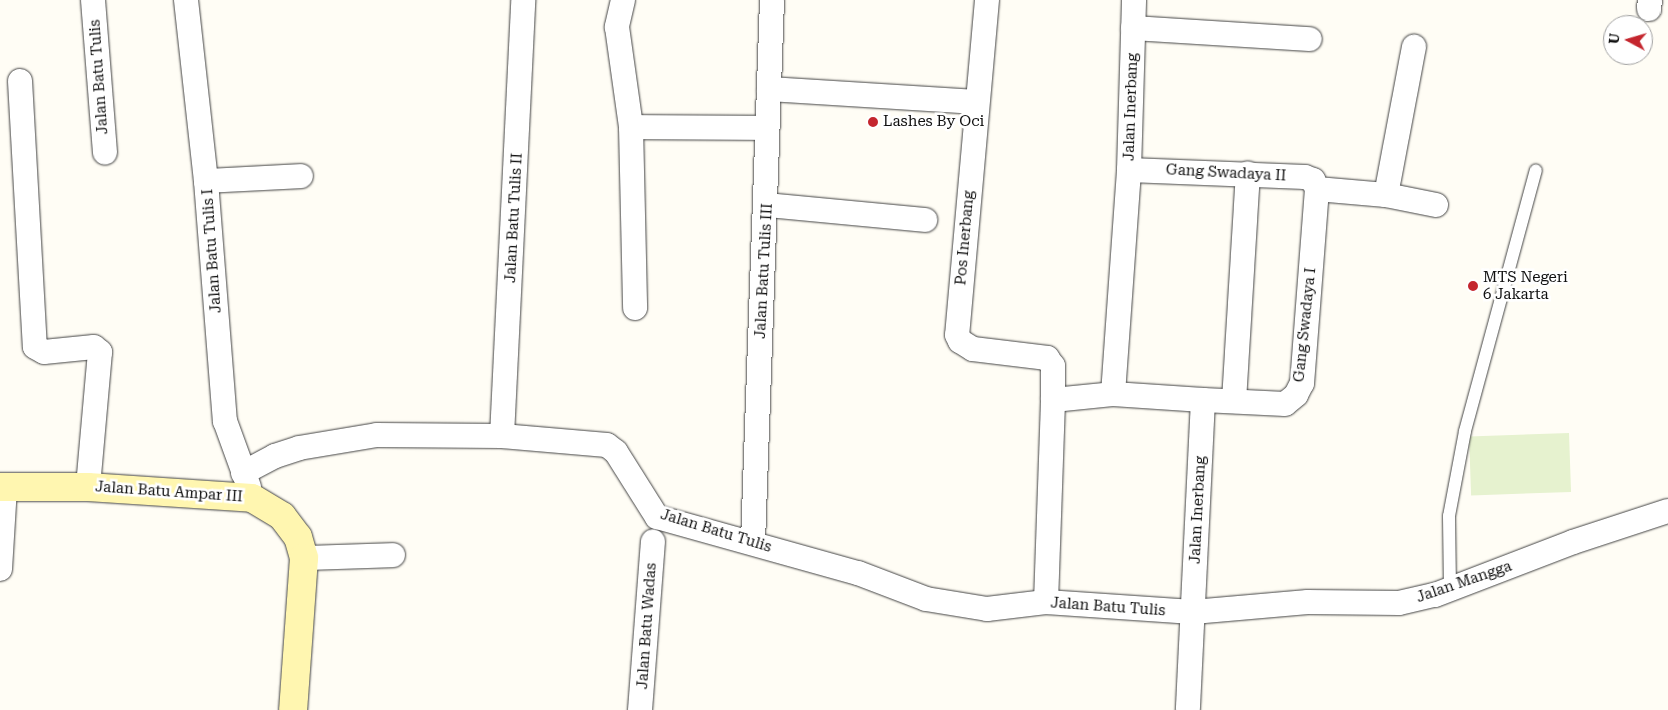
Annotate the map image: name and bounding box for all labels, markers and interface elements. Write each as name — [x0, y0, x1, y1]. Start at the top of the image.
north arrow — [1603, 15, 1653, 65]
street label: Jalan Batu Tulis — [86, 19, 112, 135]
text: U — [1606, 32, 1623, 45]
street label: Jalan Inerbang — [1120, 53, 1142, 161]
place label: Lashes By Oci — [883, 113, 984, 131]
marker: Lashes By Oci — [867, 116, 879, 128]
street label: Jalan Batu Tulis II — [502, 153, 526, 283]
street label: Gang Swadaya II — [1165, 161, 1287, 185]
street label: Jalan Batu Tulis I — [199, 188, 225, 314]
street label: Pos Inerbang — [952, 190, 978, 286]
street label: Jalan Batu Tulis III — [751, 203, 777, 339]
street label: Gang Swadaya I — [1290, 267, 1320, 383]
place label: MTS Negeri 6 Jakarta — [1483, 268, 1568, 303]
marker: MTS Negeri 6 Jakarta — [1467, 280, 1479, 292]
street label: Jalan Inerbang — [1186, 456, 1210, 564]
street label: Jalan Batu Ampar III — [95, 478, 243, 506]
street label: Jalan Batu Tulis — [658, 506, 774, 556]
street label: Jalan Mangga — [1414, 557, 1514, 607]
street label: Jalan Batu Wadas — [634, 562, 660, 690]
street label: Jalan Batu Tulis — [1050, 594, 1166, 620]

